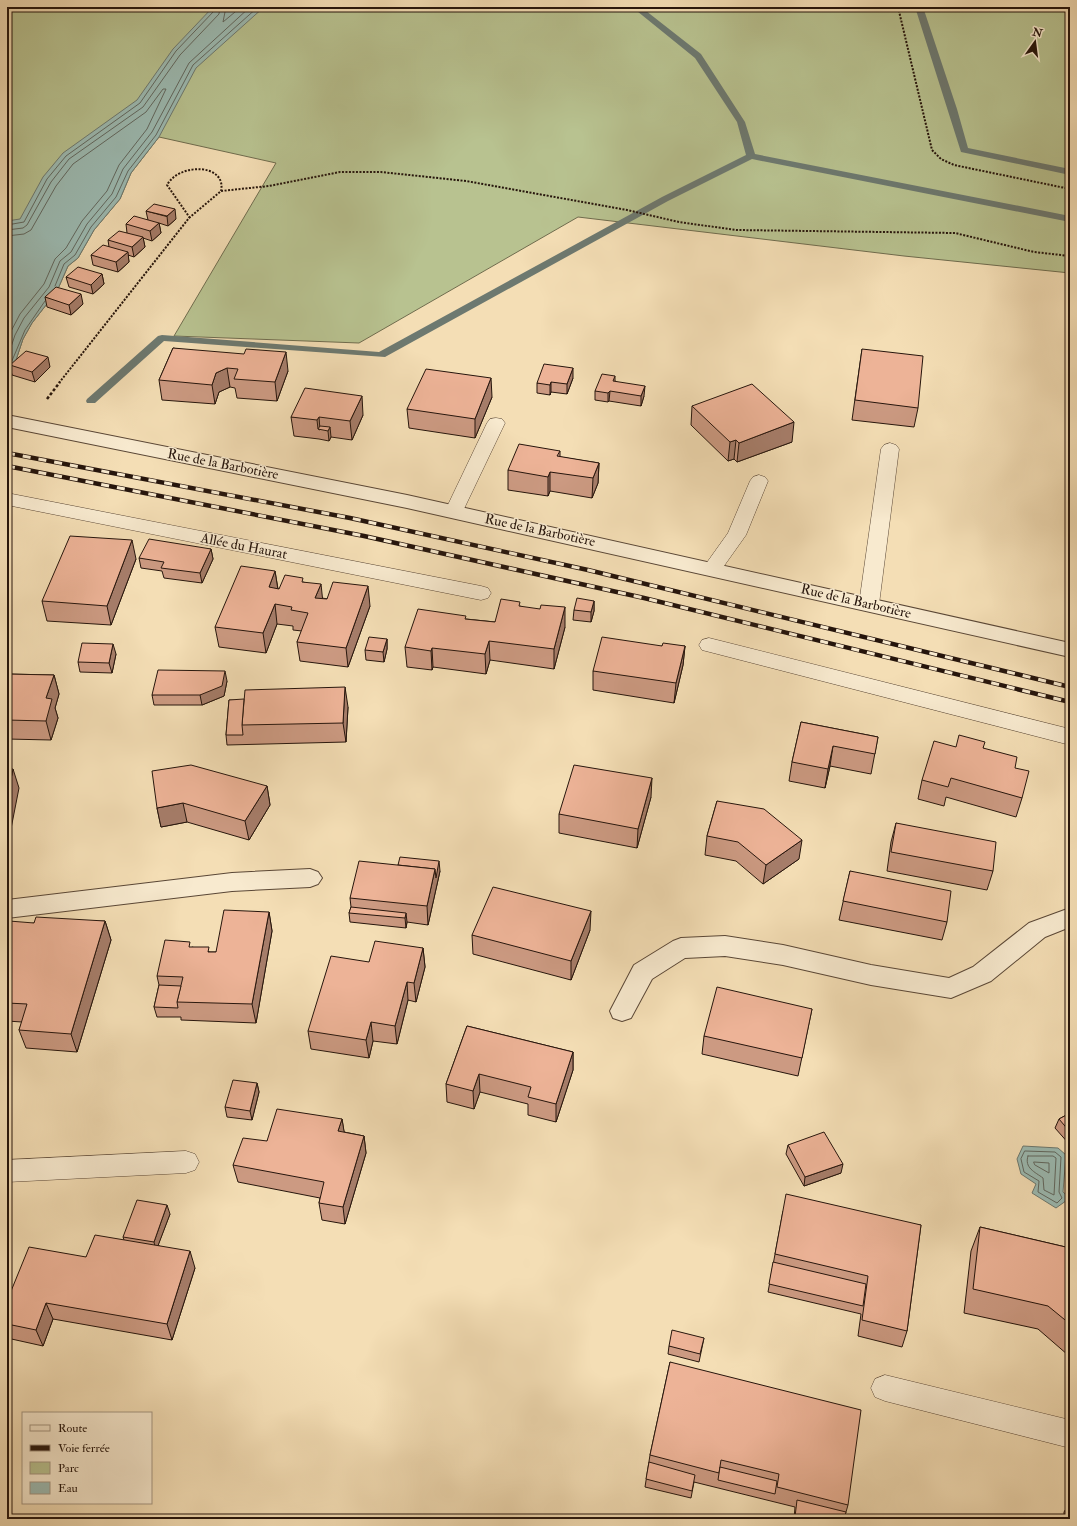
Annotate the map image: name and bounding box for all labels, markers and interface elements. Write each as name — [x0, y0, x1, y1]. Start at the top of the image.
north arrow — [1015, 22, 1055, 62]
text: N — [1030, 25, 1045, 41]
street label: Rue de la Barbotière — [166, 445, 280, 483]
street label: Rue de la Barbotière — [483, 510, 597, 550]
street label: Allée du Haurat — [198, 529, 289, 563]
street label: Rue de la Barbotière — [799, 580, 913, 622]
legend — [22, 1412, 152, 1504]
text: Route — [58, 1421, 87, 1436]
text: Voie ferrée — [58, 1441, 110, 1456]
text: Parc — [58, 1461, 79, 1476]
text: Eau — [58, 1481, 78, 1496]

